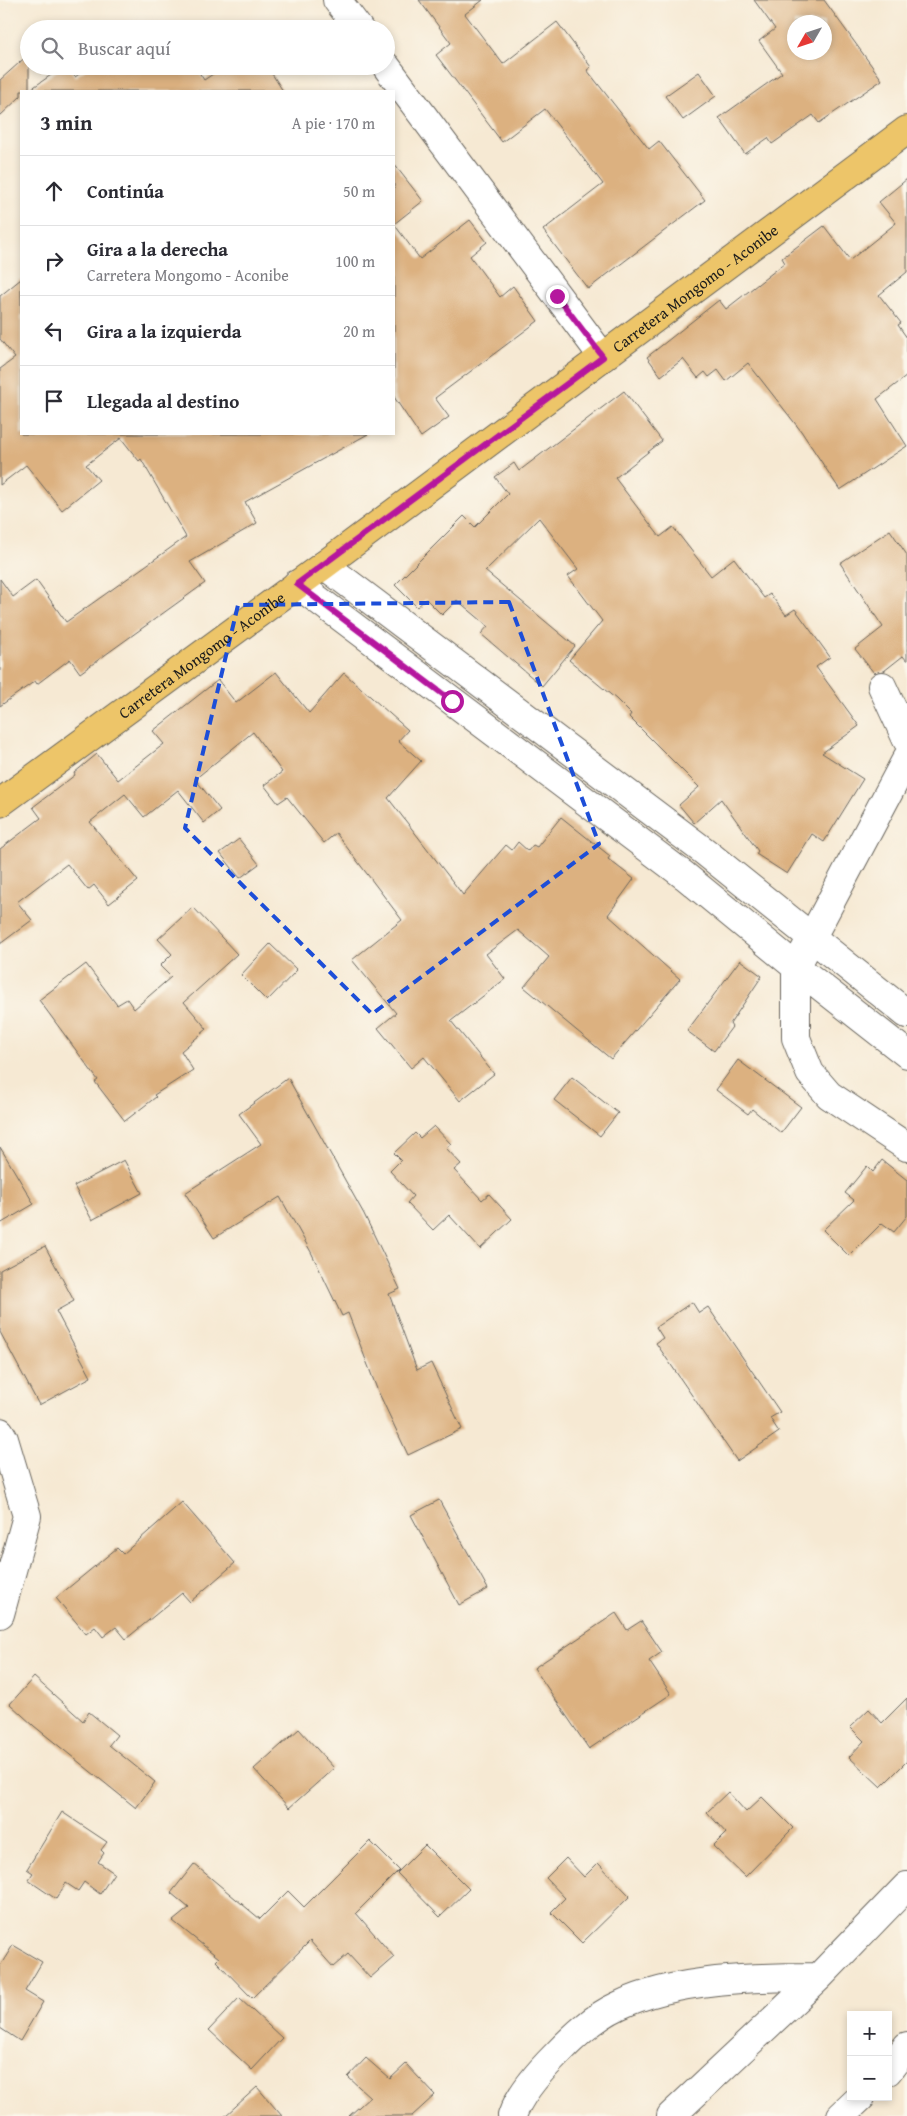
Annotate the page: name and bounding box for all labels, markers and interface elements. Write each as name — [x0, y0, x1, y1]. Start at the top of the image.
north arrow — [787, 15, 832, 60]
search box — [20, 20, 395, 75]
icon: search — [38, 34, 66, 62]
text: Buscar aquí — [78, 34, 171, 62]
text: 3 min — [40, 107, 92, 138]
text: A pie · 170 m — [292, 111, 375, 135]
icon: ahead — [40, 177, 68, 205]
text: Continúa — [87, 177, 164, 205]
text: 50 m — [343, 179, 375, 203]
street label: Carretera Mongomo - Aconibe — [607, 218, 783, 358]
text: Gira a la derecha — [87, 235, 228, 263]
icon: right — [40, 247, 68, 275]
text: 100 m — [335, 249, 375, 273]
text: Carretera Mongomo - Aconibe — [87, 263, 289, 287]
route end — [546, 285, 569, 308]
icon: left — [40, 317, 68, 345]
text: Gira a la izquierda — [87, 317, 242, 345]
text: 20 m — [343, 319, 375, 343]
icon: arrive — [40, 387, 68, 415]
text: Llegada al destino — [87, 387, 239, 415]
street label: Carretera Mongomo - Aconibe — [113, 586, 290, 724]
route start — [441, 690, 464, 713]
map controls — [847, 2011, 892, 2101]
button: + — [847, 2011, 892, 2056]
button: − — [847, 2056, 892, 2101]

